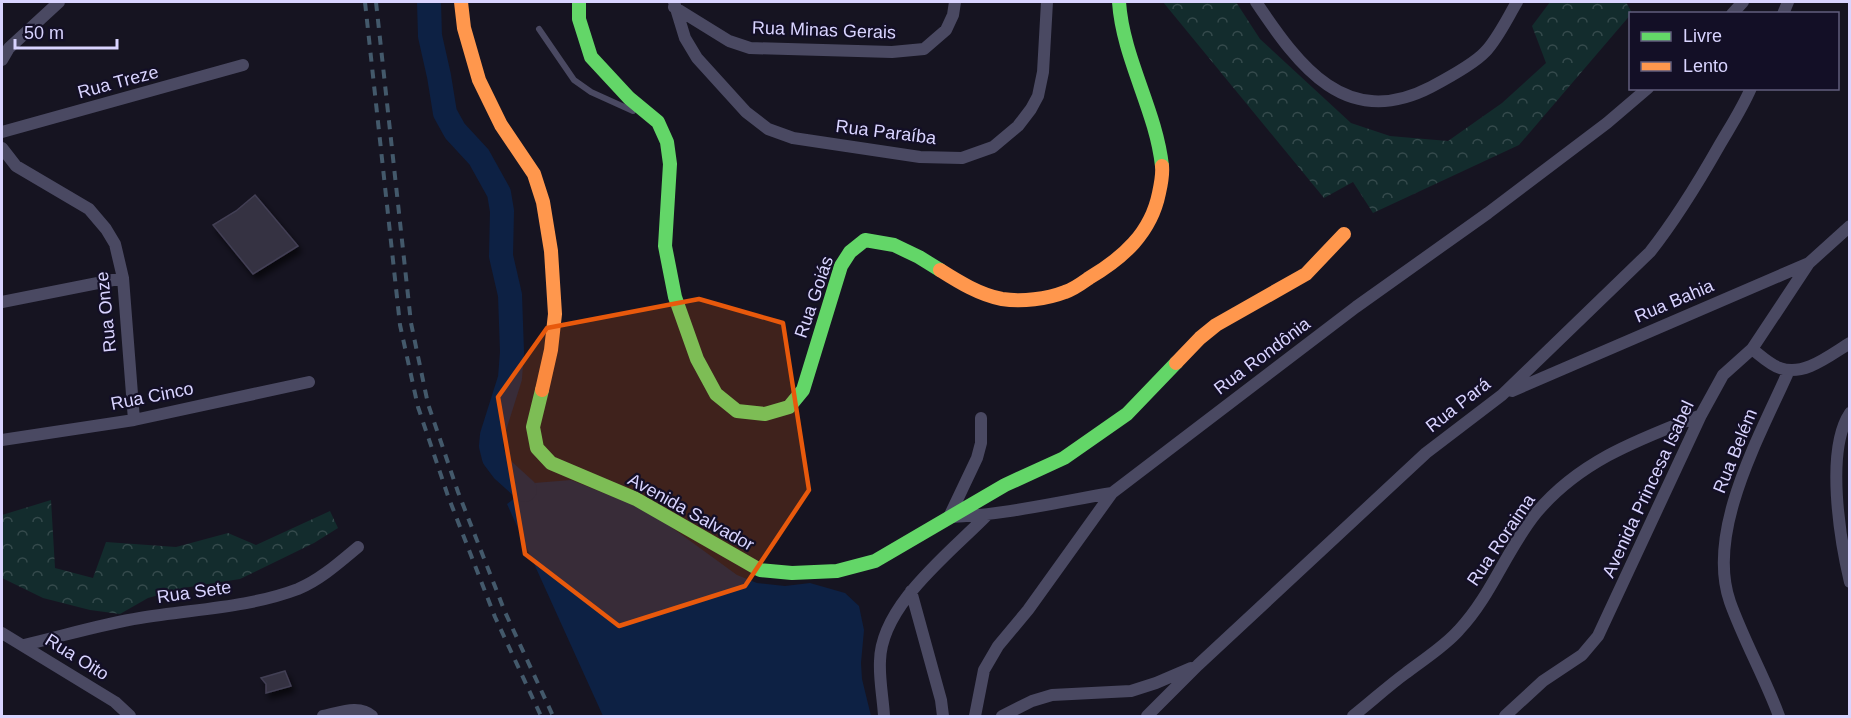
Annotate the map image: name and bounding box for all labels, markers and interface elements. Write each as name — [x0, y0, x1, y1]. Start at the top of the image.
scale bar — [15, 12, 117, 50]
legend — [1629, 12, 1839, 90]
street label: Rua Minas Gerais — [752, 17, 896, 43]
text: 50 m — [24, 23, 64, 43]
text: Livre — [1683, 26, 1722, 46]
text: Lento — [1683, 56, 1728, 76]
street label: Rua Treze — [75, 62, 161, 102]
street label: Rua Paraíba — [835, 116, 938, 148]
street label: Rua Goiás — [791, 254, 837, 340]
street label: Rua Onze — [92, 271, 120, 353]
street label: Rua Bahia — [1631, 275, 1718, 327]
street label: Rua Rondônia — [1210, 313, 1315, 399]
street label: Rua Pará — [1422, 373, 1495, 436]
street label: Rua Cinco — [109, 378, 195, 414]
street label: Avenida Princesa Isabel — [1598, 397, 1698, 581]
street label: Rua Belém — [1709, 406, 1761, 496]
street label: Avenida Salvador — [625, 469, 757, 555]
street label: Rua Roraima — [1463, 490, 1539, 590]
street label: Rua Sete — [155, 577, 233, 607]
street label: Rua Oito — [42, 630, 112, 684]

